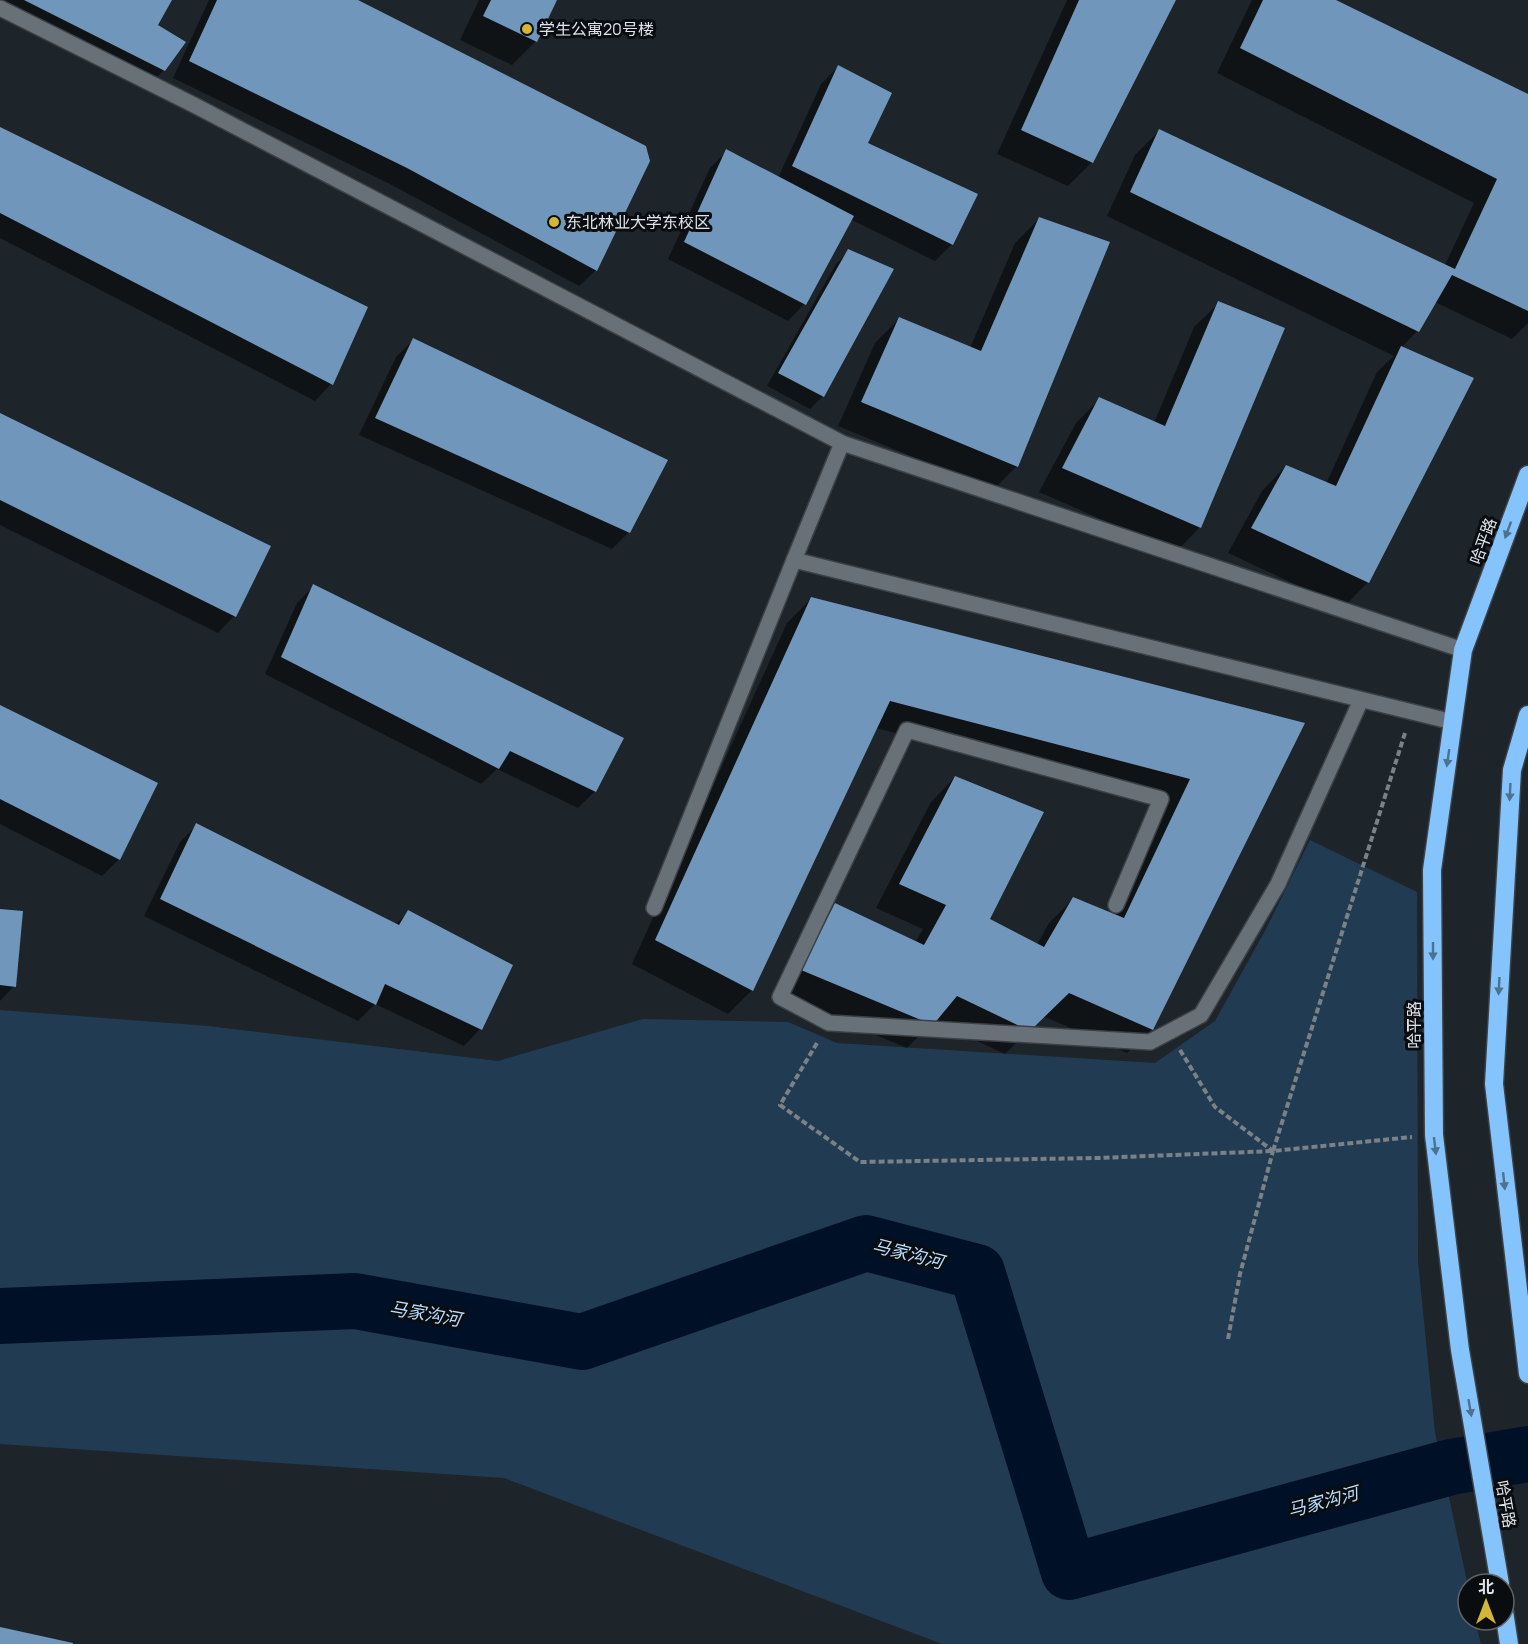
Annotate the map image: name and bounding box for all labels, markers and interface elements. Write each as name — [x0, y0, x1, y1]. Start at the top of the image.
place label: 学生公寓20号楼 — [539, 18, 654, 40]
marker: 学生公寓20号楼 — [520, 22, 534, 36]
place label: 东北林业大学东校区 — [566, 211, 710, 233]
marker: 东北林业大学东校区 — [547, 215, 561, 229]
street label: 哈平路 — [1464, 515, 1502, 567]
one-way arrow — [1502, 521, 1512, 539]
one-way arrow — [1443, 748, 1452, 767]
one-way arrow — [1506, 782, 1515, 801]
one-way arrow — [1428, 942, 1438, 961]
one-way arrow — [1495, 977, 1504, 996]
street label: 哈平路 — [1403, 1001, 1425, 1049]
one-way arrow — [1431, 1137, 1440, 1156]
one-way arrow — [1500, 1171, 1509, 1190]
water label: 马家沟河 — [870, 1233, 949, 1274]
water label: 马家沟河 — [388, 1295, 466, 1332]
one-way arrow — [1466, 1398, 1475, 1417]
street label: 哈平路 — [1491, 1478, 1521, 1530]
water label: 马家沟河 — [1285, 1479, 1364, 1522]
north arrow — [1456, 1572, 1516, 1632]
text: 北 — [1478, 1576, 1494, 1598]

